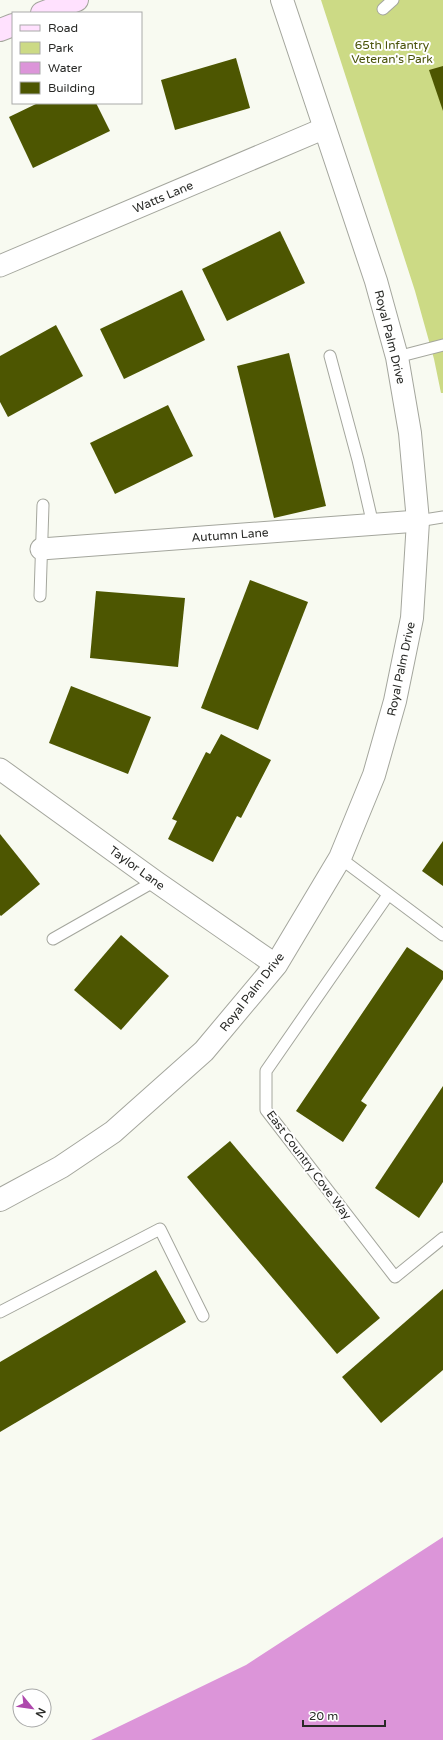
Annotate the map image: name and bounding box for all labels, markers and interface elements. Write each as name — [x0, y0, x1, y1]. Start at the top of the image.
legend — [12, 12, 142, 104]
text: Road — [48, 21, 78, 35]
park label: 65th Infantry Veteran's Park — [351, 38, 433, 66]
text: Park — [48, 41, 74, 55]
text: Water — [48, 61, 83, 75]
text: Building — [48, 81, 95, 95]
street label: Watts Lane — [131, 178, 195, 216]
street label: Royal Palm Drive — [372, 289, 408, 386]
street label: Autumn Lane — [191, 525, 269, 545]
street label: Royal Palm Drive — [384, 620, 418, 717]
street label: Taylor Lane — [107, 843, 168, 893]
street label: Royal Palm Drive — [217, 950, 287, 1034]
street label: East Country Cove Way — [263, 1108, 355, 1223]
north arrow — [12, 1688, 52, 1728]
scale bar — [303, 1702, 385, 1728]
text: N — [32, 1706, 48, 1720]
text: 20 m — [309, 1709, 338, 1723]

